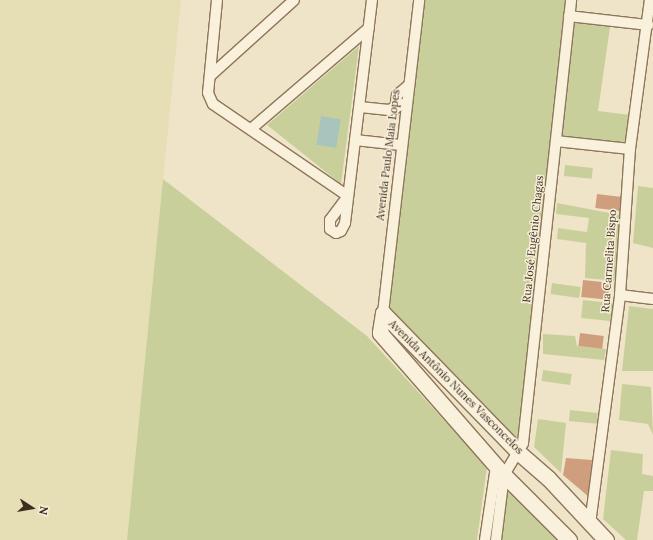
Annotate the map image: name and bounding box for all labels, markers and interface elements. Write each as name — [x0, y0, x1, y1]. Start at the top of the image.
street label: Avenida Paulo Maia Lopes — [373, 89, 403, 221]
street label: Rua José Eugênio Chagas — [520, 175, 546, 303]
street label: Rua Carmelita Bispo — [599, 209, 619, 313]
street label: Avenida Antônio Nunes Vasconcelos — [386, 317, 526, 457]
north arrow — [12, 488, 52, 528]
text: N — [36, 505, 51, 516]

